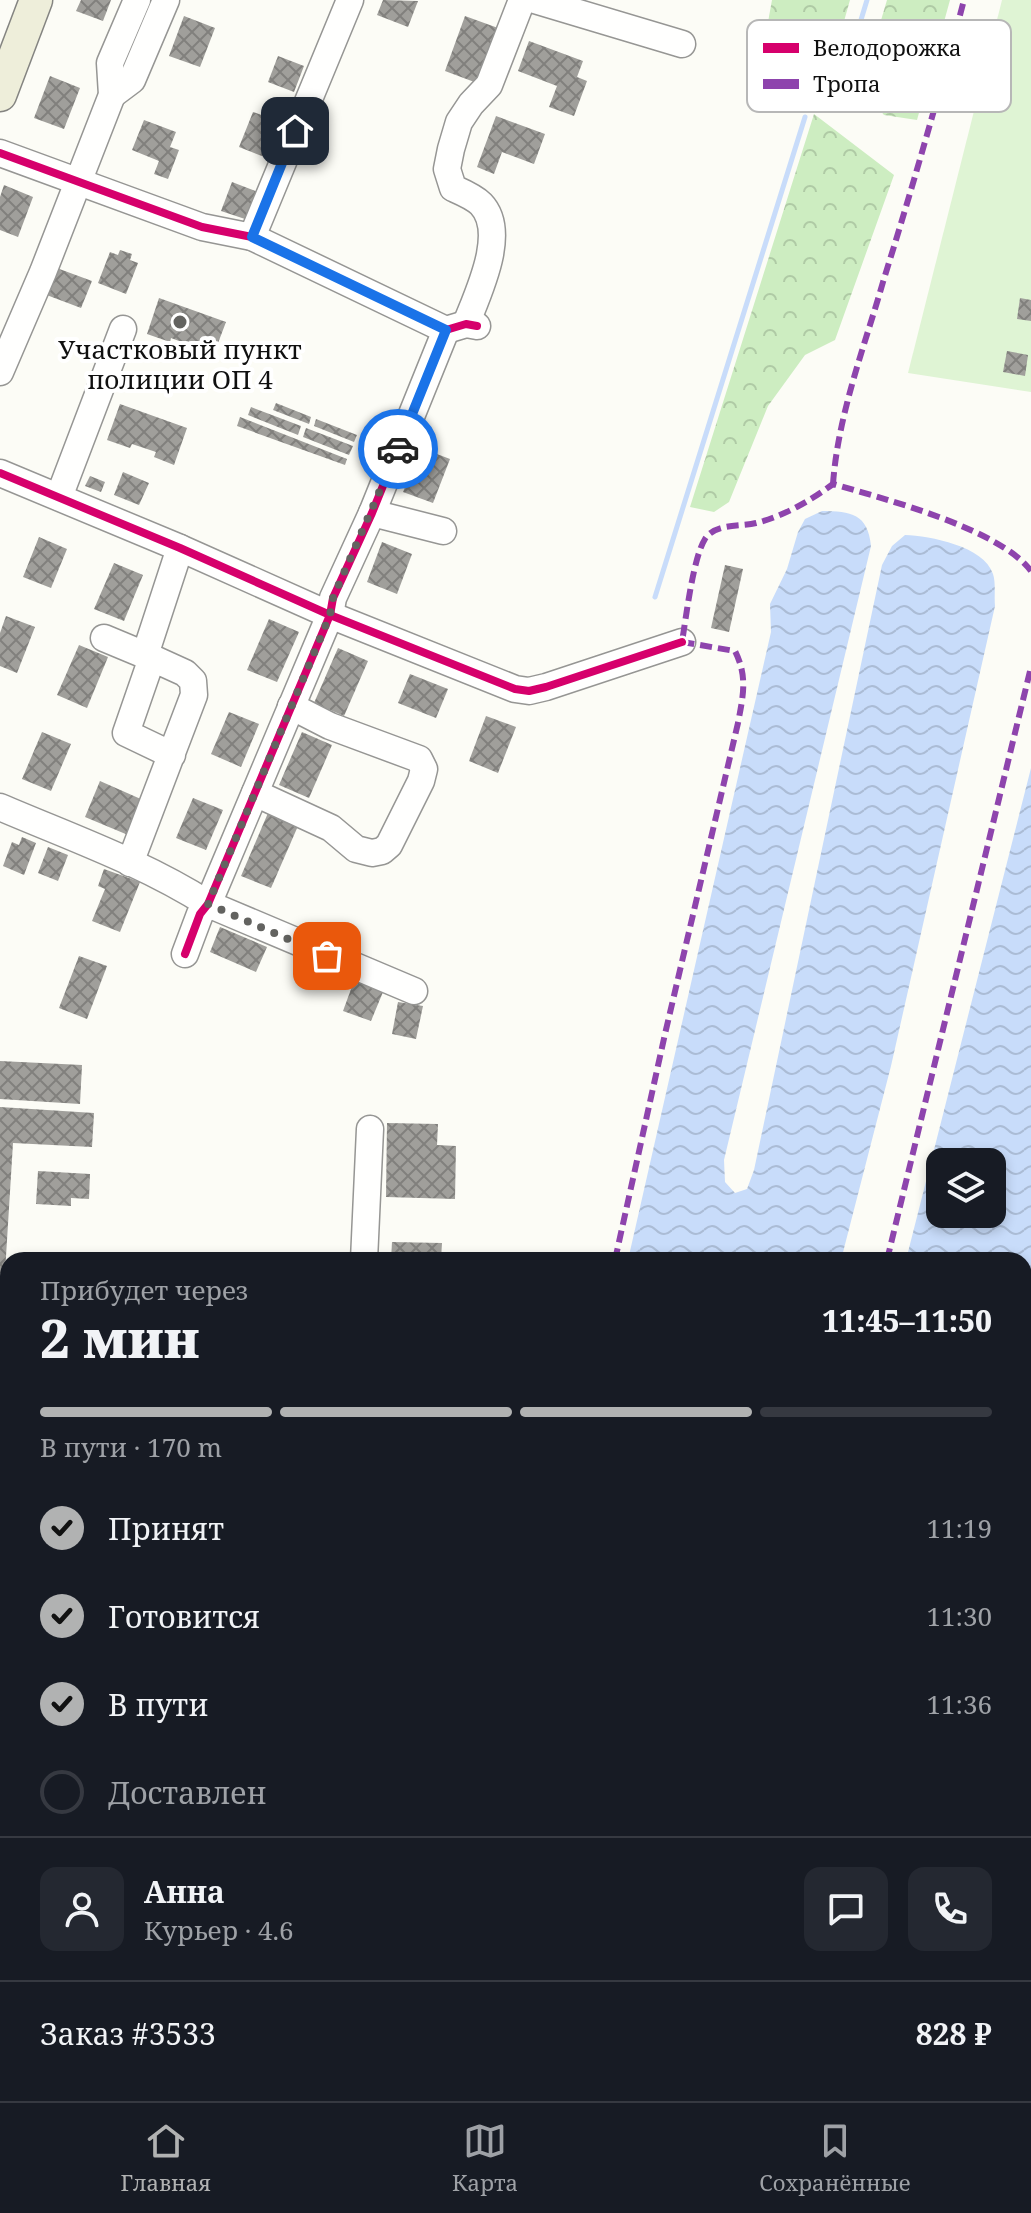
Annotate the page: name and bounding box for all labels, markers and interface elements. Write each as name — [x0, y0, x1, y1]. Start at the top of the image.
legend — [747, 20, 1011, 112]
text: Велодорожка — [813, 32, 962, 62]
text: Тропа — [813, 68, 880, 98]
pin — [261, 97, 329, 165]
icon: home — [273, 109, 317, 153]
marker: Участковый пункт полиции ОП 4 — [171, 313, 189, 331]
place label: Участковый пункт полиции ОП 4 — [58, 331, 302, 397]
courier — [358, 409, 438, 489]
icon: car — [376, 427, 420, 471]
pin — [293, 922, 361, 990]
icon: bag — [305, 934, 349, 978]
map controls — [926, 1148, 1006, 1228]
button: layers — [926, 1148, 1006, 1228]
text: Прибудет через — [40, 1272, 248, 1308]
text: 11:45–11:50 — [822, 1300, 992, 1341]
text: 2 мин — [40, 1302, 199, 1373]
text: В пути · 170 m — [40, 1429, 222, 1465]
icon: check — [40, 1506, 84, 1550]
text: Принят — [108, 1508, 224, 1549]
text: 11:19 — [926, 1510, 992, 1546]
icon: check — [40, 1594, 84, 1638]
text: Готовится — [108, 1596, 260, 1637]
text: 11:30 — [926, 1598, 992, 1634]
icon: check — [40, 1682, 84, 1726]
text: В пути — [108, 1684, 209, 1725]
text: 11:36 — [926, 1686, 992, 1722]
text: Доставлен — [108, 1772, 267, 1813]
button: person — [40, 1867, 124, 1951]
button: chat — [804, 1867, 888, 1951]
button: phone — [908, 1867, 992, 1951]
text: Анна — [144, 1871, 225, 1912]
text: Курьер · 4.6 — [144, 1912, 294, 1948]
text: Заказ #3533 — [40, 2013, 216, 2054]
text: 828 ₽ — [916, 2013, 992, 2054]
tab: Главная — [121, 2119, 211, 2197]
tab: Карта — [452, 2119, 518, 2197]
tab: Сохранённые — [759, 2119, 910, 2197]

